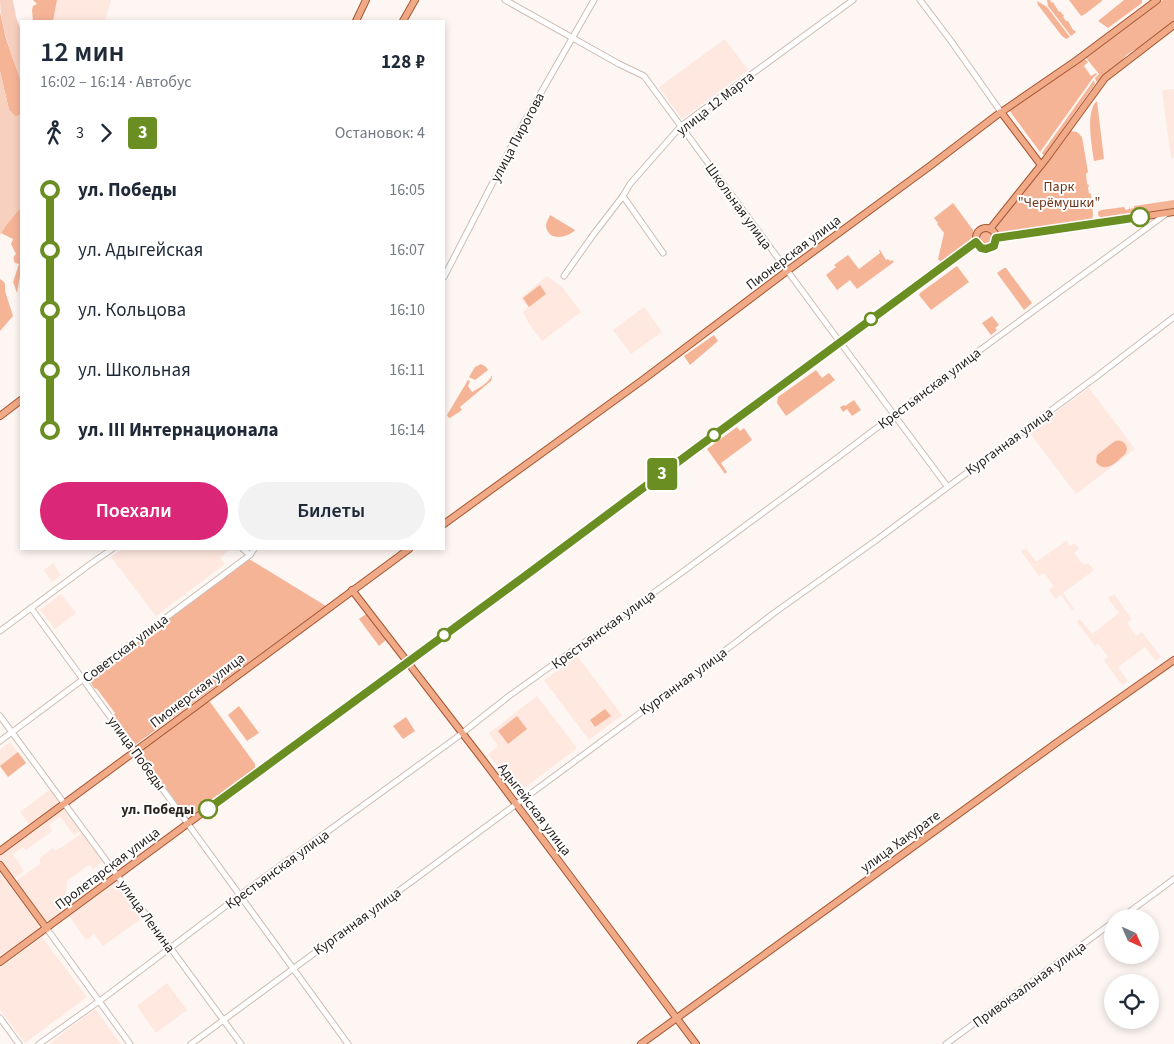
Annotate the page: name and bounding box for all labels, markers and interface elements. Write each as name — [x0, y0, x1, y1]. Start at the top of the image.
text: 12 мин — [40, 32, 125, 72]
text: 128 ₽ — [381, 49, 425, 76]
street label: улица 12 Марта — [672, 67, 759, 141]
text: 16:02 – 16:14 · Автобус — [40, 71, 192, 93]
street label: улица Пирогова — [486, 89, 550, 186]
icon: walk — [40, 119, 68, 147]
icon: forward — [92, 119, 120, 147]
text: 3 — [138, 120, 147, 145]
text: 3 — [76, 122, 84, 144]
text: Остановок: 4 — [335, 122, 425, 144]
street label: Школьная улица — [700, 159, 776, 254]
text: ул. Победы — [78, 177, 177, 204]
park label: Парк "Черёмушки" — [1018, 177, 1100, 213]
text: 16:05 — [389, 179, 425, 201]
unlabelled marker — [1130, 207, 1150, 227]
street label: Пионерская улица — [742, 210, 845, 295]
text: ул. Адыгейская — [78, 237, 203, 264]
text: 16:07 — [389, 239, 425, 261]
text: ул. Кольцова — [78, 297, 186, 324]
text: 16:10 — [389, 299, 425, 321]
unlabelled marker — [864, 312, 878, 326]
street label: Крестьянская улица — [874, 343, 985, 434]
text: ул. Школьная — [78, 357, 191, 384]
text: 16:11 — [389, 359, 425, 381]
street label: Курганная улица — [962, 403, 1058, 480]
text: ул. III Интернационала — [78, 417, 279, 444]
text: 16:14 — [389, 419, 425, 441]
unlabelled marker — [707, 428, 721, 442]
line badge: 3 — [646, 458, 678, 490]
text: 3 — [657, 461, 667, 486]
button: Поехали — [40, 482, 228, 540]
button: Билеты — [238, 482, 425, 540]
street label: Крестьянская улица — [547, 585, 660, 674]
street label: Советская улица — [79, 610, 173, 688]
unlabelled marker — [437, 628, 451, 642]
street label: Курганная улица — [636, 643, 732, 720]
street label: Пионерская улица — [146, 648, 249, 733]
street label: улица Победы — [102, 712, 170, 795]
street label: Адыгейская улица — [493, 759, 576, 860]
marker: ул. Победы — [198, 799, 218, 819]
place label: ул. Победы — [121, 800, 194, 820]
street label: улица Хакурате — [856, 806, 945, 878]
street label: Пролетарская улица — [51, 823, 164, 915]
street label: Крестьянская улица — [221, 825, 334, 914]
street label: улица Ленина — [113, 876, 180, 957]
street label: Курганная улица — [310, 883, 406, 960]
north arrow — [1104, 909, 1159, 964]
map controls — [1104, 909, 1159, 1029]
street label: Привокзальная улица — [969, 937, 1090, 1033]
button: locate — [1104, 974, 1159, 1029]

